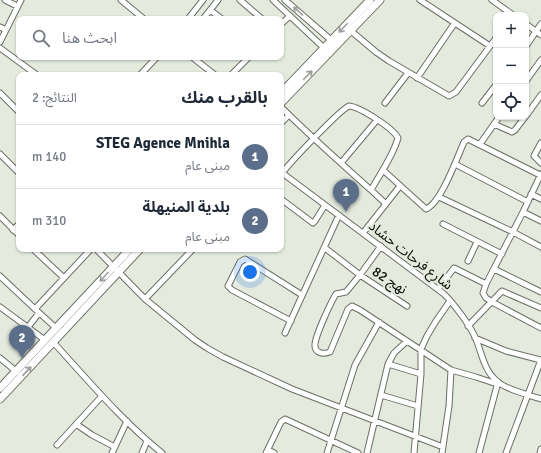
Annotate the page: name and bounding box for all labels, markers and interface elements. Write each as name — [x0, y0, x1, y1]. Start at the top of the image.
one-way arrow — [293, 7, 303, 16]
map controls — [493, 12, 529, 120]
button: + — [493, 12, 529, 48]
search box — [16, 16, 284, 60]
one-way arrow — [338, 23, 348, 33]
icon: search — [30, 27, 52, 49]
text: ابحث هنا — [62, 29, 117, 47]
button: − — [493, 48, 529, 84]
one-way arrow — [303, 70, 313, 80]
button: locate — [493, 84, 529, 120]
text: بالقرب منك — [181, 87, 268, 108]
text: النتائج: 2 — [32, 90, 77, 106]
text: STEG Agence Mnihla — [96, 134, 230, 152]
text: 140 m — [32, 149, 66, 165]
text: 1 — [251, 149, 259, 165]
text: مبنى عام — [185, 158, 230, 174]
pin: 1 — [333, 179, 359, 212]
text: بلدية المنيهلة — [143, 198, 230, 216]
text: 310 m — [32, 213, 66, 229]
text: 2 — [251, 213, 259, 229]
street label: شارع فرحات حشاد — [364, 217, 456, 295]
text: مبنى عام — [185, 229, 230, 245]
your location — [240, 262, 260, 282]
street label: نهج 82 — [368, 263, 411, 300]
one-way arrow — [99, 272, 108, 283]
pin: 2 — [9, 325, 35, 358]
one-way arrow — [22, 366, 32, 376]

